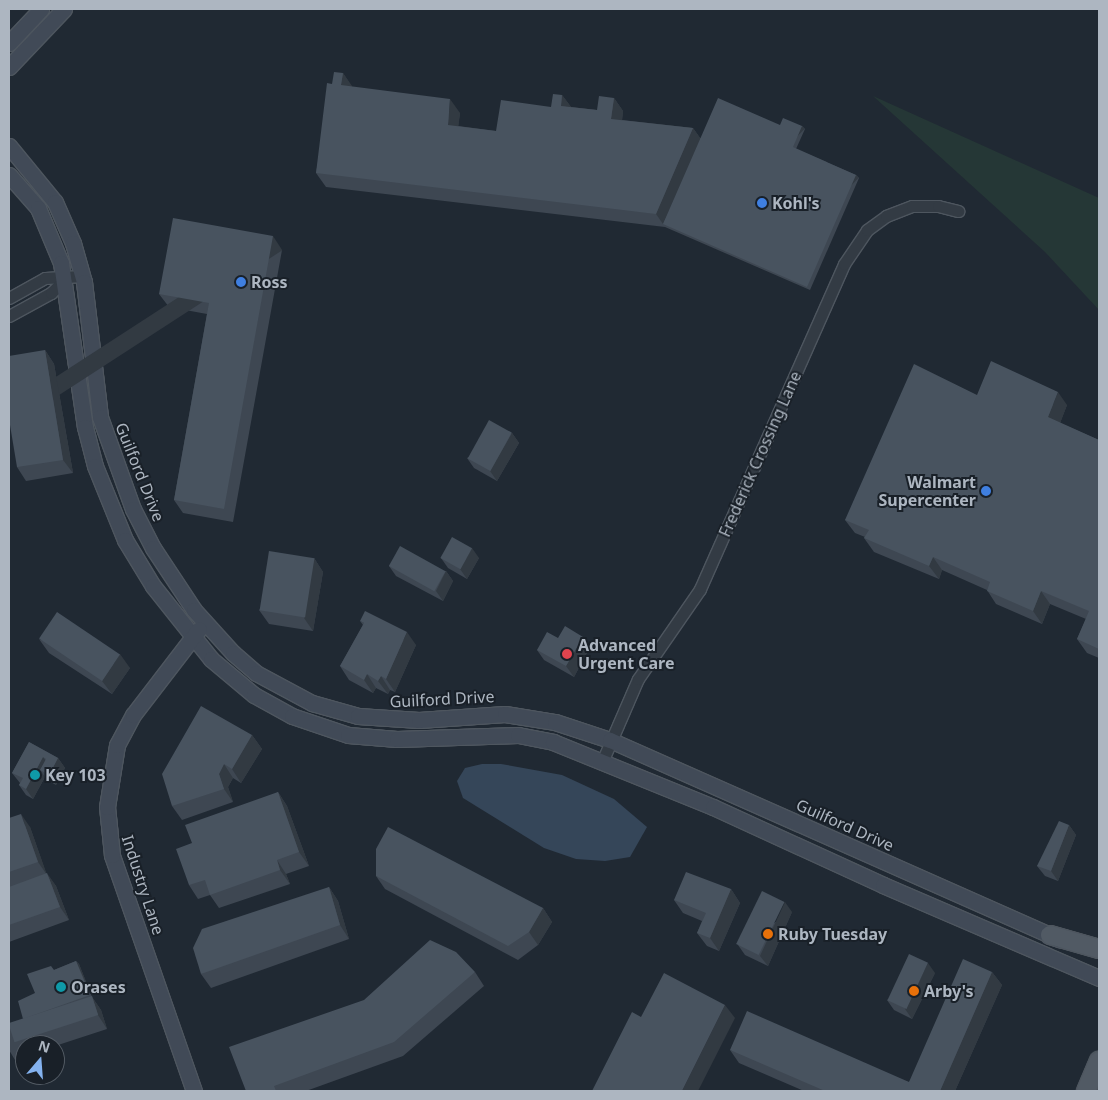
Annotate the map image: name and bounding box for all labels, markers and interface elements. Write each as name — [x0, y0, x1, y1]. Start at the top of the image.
place label: Kohl's — [772, 193, 820, 213]
marker: Kohl's — [756, 197, 768, 209]
place label: Ross — [251, 272, 288, 292]
marker: Ross — [235, 276, 247, 288]
street label: Frederick Crossing Lane — [715, 368, 805, 540]
street label: Guilford Drive — [111, 420, 169, 524]
place label: Walmart Supercenter — [878, 472, 976, 510]
marker: Walmart Supercenter — [980, 485, 992, 497]
place label: Advanced Urgent Care — [578, 635, 674, 673]
marker: Advanced Urgent Care — [560, 647, 574, 661]
street label: Guilford Drive — [389, 687, 495, 711]
place label: Key 103 — [45, 765, 106, 785]
marker: Key 103 — [29, 769, 41, 781]
street label: Guilford Drive — [793, 795, 897, 855]
street label: Industry Lane — [118, 833, 168, 937]
place label: Ruby Tuesday — [778, 924, 887, 944]
marker: Ruby Tuesday — [762, 928, 774, 940]
place label: Orases — [71, 977, 126, 997]
marker: Orases — [55, 981, 67, 993]
place label: Arby's — [924, 981, 974, 1001]
marker: Arby's — [908, 985, 920, 997]
north arrow — [15, 1035, 65, 1085]
text: N — [36, 1035, 53, 1057]

